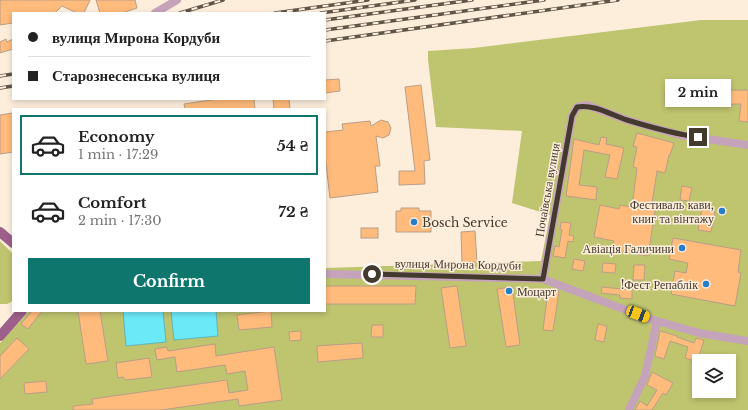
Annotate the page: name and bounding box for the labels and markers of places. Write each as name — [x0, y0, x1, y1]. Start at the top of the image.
place label: Фестиваль кави, книг та вінтажу — [630, 197, 714, 226]
marker: Фестиваль кави, книг та вінтажу — [717, 206, 727, 216]
place label: Bosch Service — [422, 215, 508, 230]
marker: Bosch Service — [409, 217, 419, 227]
place label: Авіація Галичини — [583, 241, 675, 256]
marker: Авіація Галичини — [677, 243, 687, 253]
place label: !Фест Репаблік — [621, 277, 698, 292]
marker: !Фест Репаблік — [701, 279, 711, 289]
place label: Моцарт — [517, 284, 557, 299]
marker: Моцарт — [504, 286, 514, 296]

